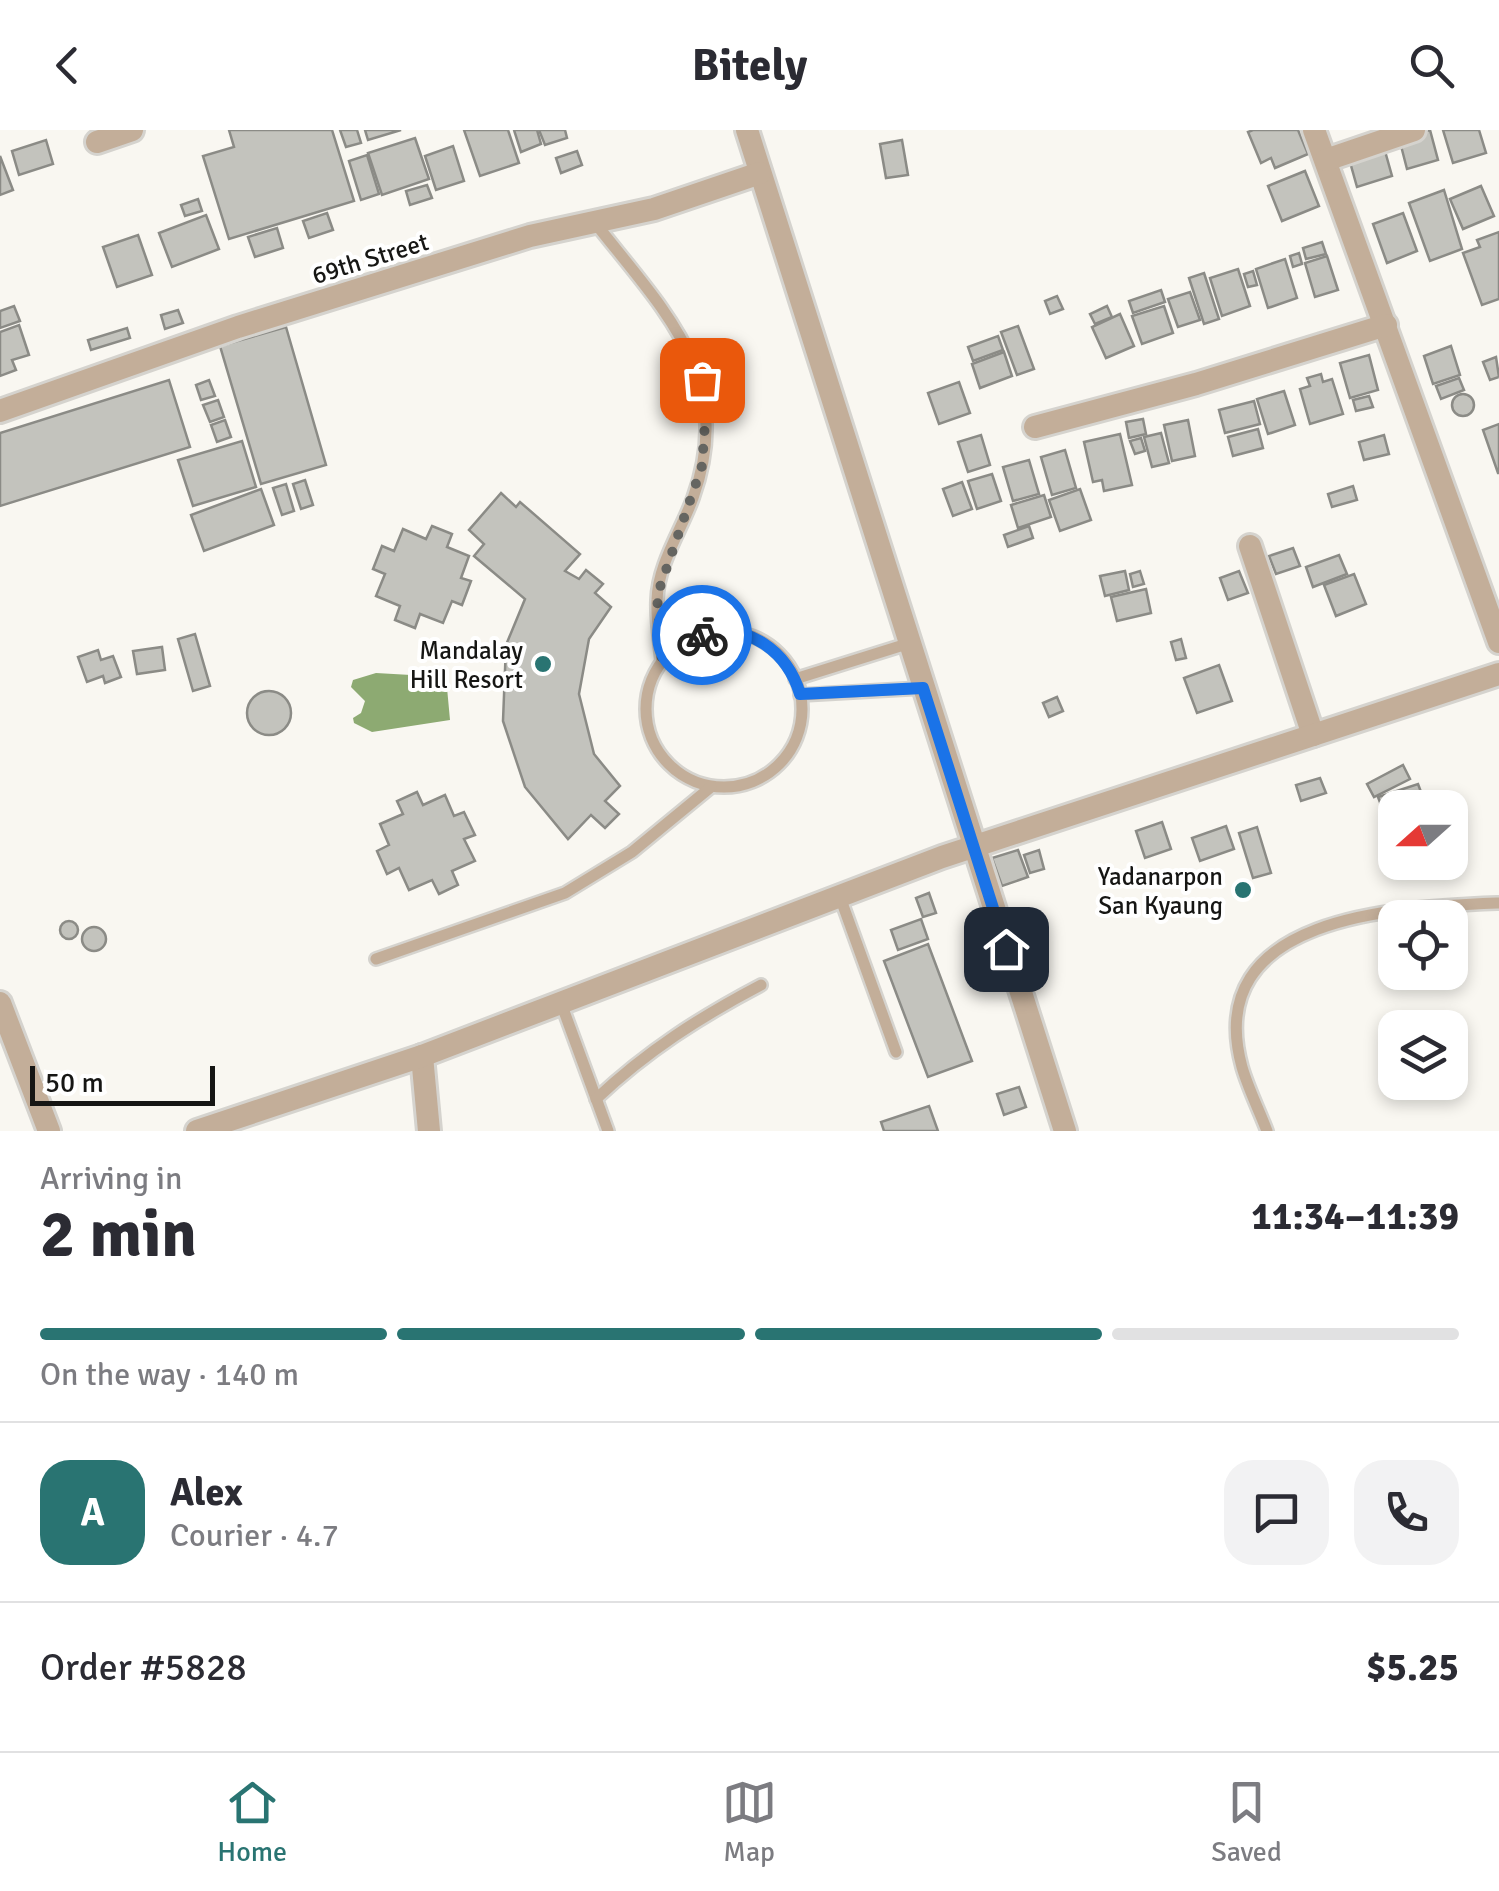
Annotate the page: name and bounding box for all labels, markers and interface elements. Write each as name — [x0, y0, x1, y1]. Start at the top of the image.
icon: back — [40, 38, 95, 93]
text: Bitely — [692, 38, 807, 93]
icon: search — [1404, 38, 1459, 93]
street label: 69th Street — [308, 226, 432, 291]
pin — [660, 338, 745, 423]
icon: bag — [675, 353, 730, 408]
courier — [652, 585, 752, 685]
icon: bike — [675, 608, 730, 663]
place label: Mandalay Hill Resort — [410, 635, 523, 695]
marker: Mandalay Hill Resort — [532, 653, 554, 675]
north arrow — [1378, 790, 1468, 880]
map controls — [1378, 790, 1468, 1100]
place label: Yadanarpon San Kyaung — [1098, 861, 1223, 921]
marker: Yadanarpon San Kyaung — [1232, 879, 1254, 901]
button: locate — [1378, 900, 1468, 990]
pin — [964, 907, 1049, 992]
icon: home — [979, 922, 1034, 977]
button: layers — [1378, 1010, 1468, 1100]
scale bar — [30, 1061, 215, 1106]
text: 50 m — [45, 1066, 104, 1100]
text: Arriving in — [40, 1159, 182, 1198]
text: 11:34–11:39 — [1251, 1193, 1459, 1240]
text: 2 min — [40, 1195, 197, 1275]
text: On the way · 140 m — [40, 1355, 299, 1394]
button: chat — [1224, 1460, 1329, 1565]
button: phone — [1354, 1460, 1459, 1565]
text: Alex — [170, 1469, 243, 1516]
text: A — [80, 1489, 105, 1536]
text: Courier · 4.7 — [170, 1516, 339, 1555]
text: Order #5828 — [40, 1644, 247, 1691]
text: $5.25 — [1366, 1644, 1459, 1691]
tab: Home — [217, 1775, 287, 1869]
tab: Map — [722, 1775, 777, 1869]
tab: Saved — [1211, 1775, 1282, 1869]

